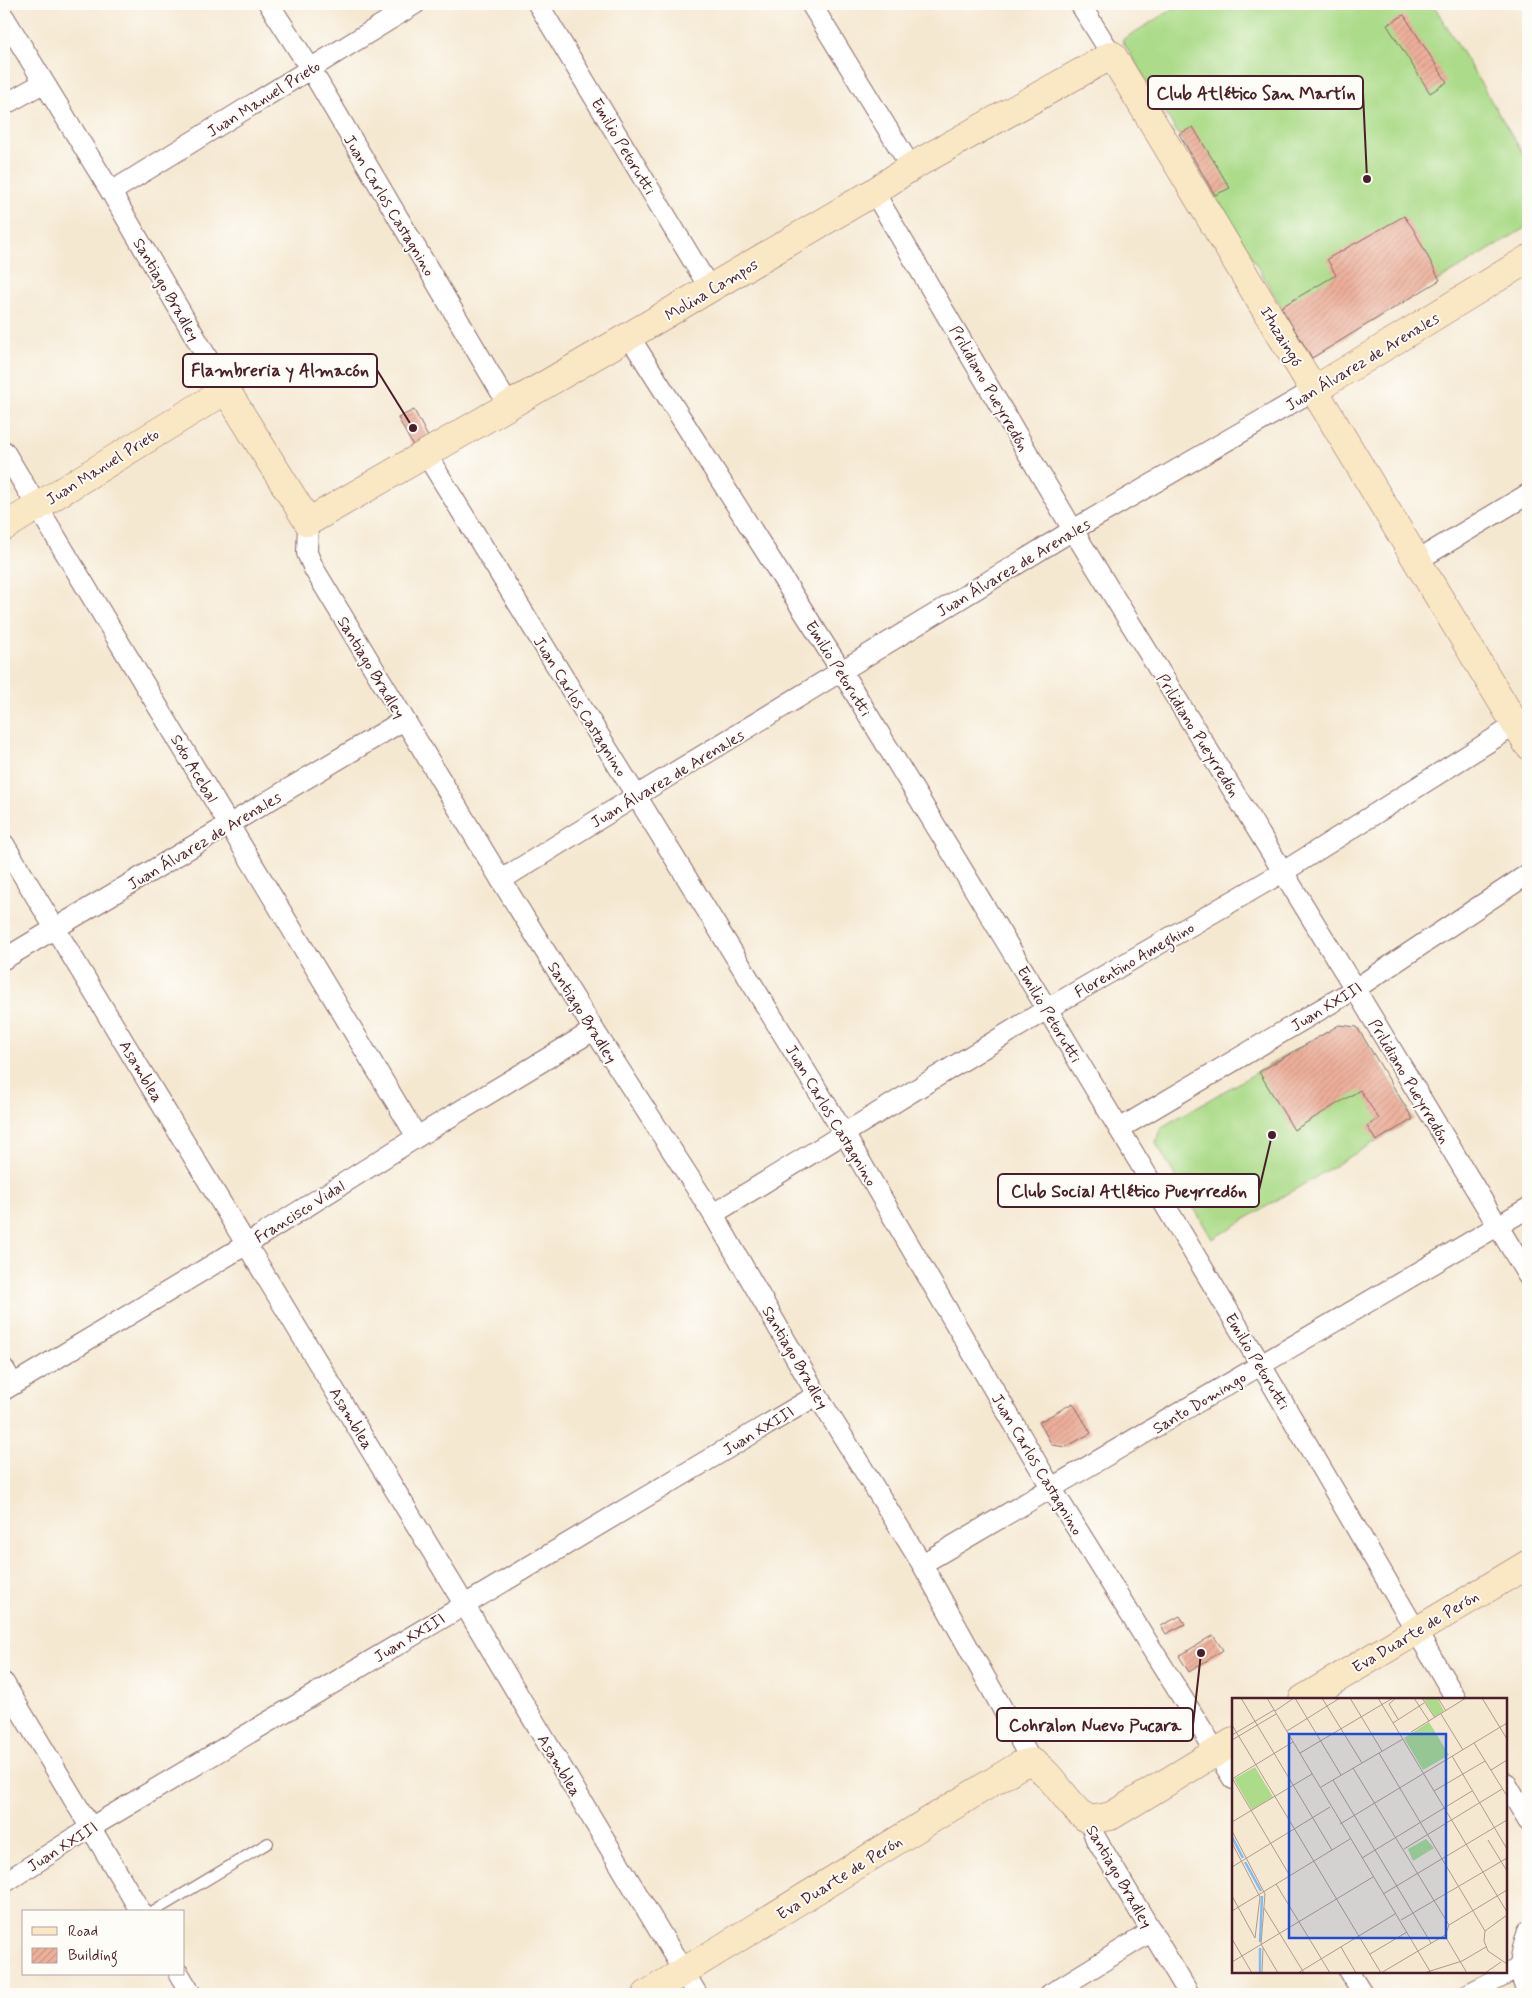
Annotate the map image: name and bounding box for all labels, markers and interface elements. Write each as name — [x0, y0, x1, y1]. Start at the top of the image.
street label: Juan Manuel Prieto — [203, 56, 324, 143]
callout: Club Atlético San Martín — [1148, 76, 1363, 109]
text: Club Atlético San Martín — [1156, 82, 1356, 106]
street label: Emilio Petorutti — [586, 95, 660, 199]
street label: Juan Carlos Castagnino — [338, 131, 439, 280]
street label: Santiago Bradley — [128, 234, 204, 345]
street label: Molina Campos — [661, 254, 762, 326]
street label: Ituzaingó — [1254, 303, 1307, 371]
street label: Juan Álvarez de Arenales — [1282, 308, 1443, 416]
street label: Prilidiano Pueyrredón — [944, 322, 1033, 456]
callout: Flambreria y Almacón — [183, 354, 377, 387]
text: Flambreria y Almacón — [191, 359, 369, 383]
street label: Juan Manuel Prieto — [42, 424, 163, 511]
street label: Juan Álvarez de Arenales — [933, 514, 1094, 622]
street label: Santiago Bradley — [332, 613, 410, 723]
street label: Emilio Petorutti — [800, 617, 876, 721]
street label: Juan Carlos Castagnino — [528, 633, 631, 781]
street label: Prilidiano Pueyrredón — [1151, 670, 1244, 802]
street label: Juan Álvarez de Arenales — [587, 725, 748, 833]
street label: Soto Acebal — [165, 731, 222, 807]
street label: Juan Álvarez de Arenales — [124, 787, 285, 895]
street label: Florentino Ameghino — [1071, 917, 1199, 1004]
street label: Santiago Bradley — [542, 958, 621, 1067]
street label: Emilio Petorutti — [1012, 963, 1086, 1067]
street label: Juan XXIII — [1287, 978, 1366, 1037]
street label: Prilidiano Pueyrredón — [1363, 1015, 1454, 1148]
street label: Asamblea — [114, 1037, 167, 1107]
street label: Juan Carlos Castagnino — [780, 1041, 881, 1190]
callout: Club Social Atlético Pueyrredón — [998, 1174, 1259, 1207]
street label: Francisco Vidal — [251, 1176, 349, 1248]
text: Club Social Atlético Pueyrredón — [1011, 1180, 1247, 1204]
street label: Santiago Bradley — [757, 1302, 833, 1413]
street label: Emilio Petorutti — [1220, 1310, 1294, 1414]
street label: Santo Domingo — [1149, 1367, 1250, 1439]
street label: Asamblea — [324, 1384, 377, 1454]
street label: Juan Carlos Castagnino — [986, 1390, 1087, 1539]
street label: Juan XXIII — [719, 1402, 798, 1461]
street label: Eva Duarte de Perón — [1349, 1586, 1483, 1678]
street label: Juan XXIII — [370, 1609, 449, 1668]
inset map — [1232, 1698, 1507, 1973]
callout: Cohralon Nuevo Pucara — [997, 1708, 1193, 1741]
text: Cohralon Nuevo Pucara — [1009, 1714, 1183, 1738]
street label: Asamblea — [532, 1731, 585, 1801]
street label: Juan XXIII — [23, 1817, 102, 1877]
street label: Santiago Bradley — [1081, 1821, 1157, 1932]
street label: Eva Duarte de Perón — [773, 1831, 907, 1925]
legend — [22, 1910, 185, 1976]
text: Road — [68, 1922, 98, 1942]
text: Building — [68, 1946, 118, 1967]

